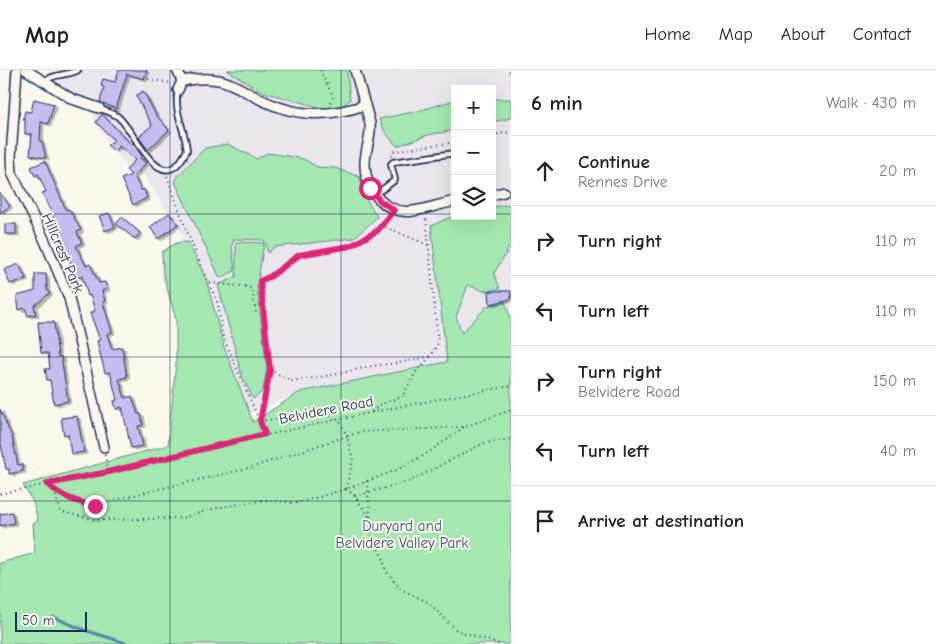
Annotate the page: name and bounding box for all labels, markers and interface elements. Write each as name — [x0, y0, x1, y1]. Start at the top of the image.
text: Map — [25, 21, 69, 49]
text: Home — [644, 24, 691, 45]
text: Map — [719, 24, 753, 45]
text: About — [781, 24, 825, 45]
text: Contact — [853, 24, 911, 45]
map controls — [451, 85, 496, 220]
button: + — [451, 85, 496, 130]
text: 6 min — [531, 91, 583, 115]
text: Walk · 430 m — [826, 94, 916, 112]
button: − — [451, 130, 496, 175]
text: Continue — [578, 151, 650, 173]
icon: ahead — [531, 157, 559, 185]
text: 20 m — [879, 162, 916, 180]
text: Rennes Drive — [578, 173, 668, 191]
button: layers — [451, 175, 496, 220]
route start — [359, 177, 382, 200]
street label: Hillcrest Park — [38, 210, 88, 297]
icon: right — [531, 227, 559, 255]
text: Turn right — [578, 230, 662, 252]
text: 110 m — [875, 232, 916, 250]
icon: left — [531, 297, 559, 325]
text: Turn left — [578, 300, 649, 322]
text: 110 m — [875, 302, 916, 320]
text: Turn right — [578, 361, 662, 383]
icon: right — [531, 367, 559, 395]
text: 150 m — [873, 372, 916, 390]
text: Belvidere Road — [578, 383, 680, 401]
street label: Belvidere Road — [277, 392, 375, 428]
icon: left — [531, 437, 559, 465]
text: Turn left — [578, 440, 649, 462]
text: 40 m — [880, 442, 916, 460]
route end — [84, 495, 107, 518]
icon: arrive — [531, 507, 559, 535]
text: Arrive at destination — [578, 510, 744, 532]
park label: Duryard and Belvidere Valley Park — [336, 517, 469, 552]
scale bar — [15, 609, 88, 632]
text: 50 m — [22, 612, 54, 629]

